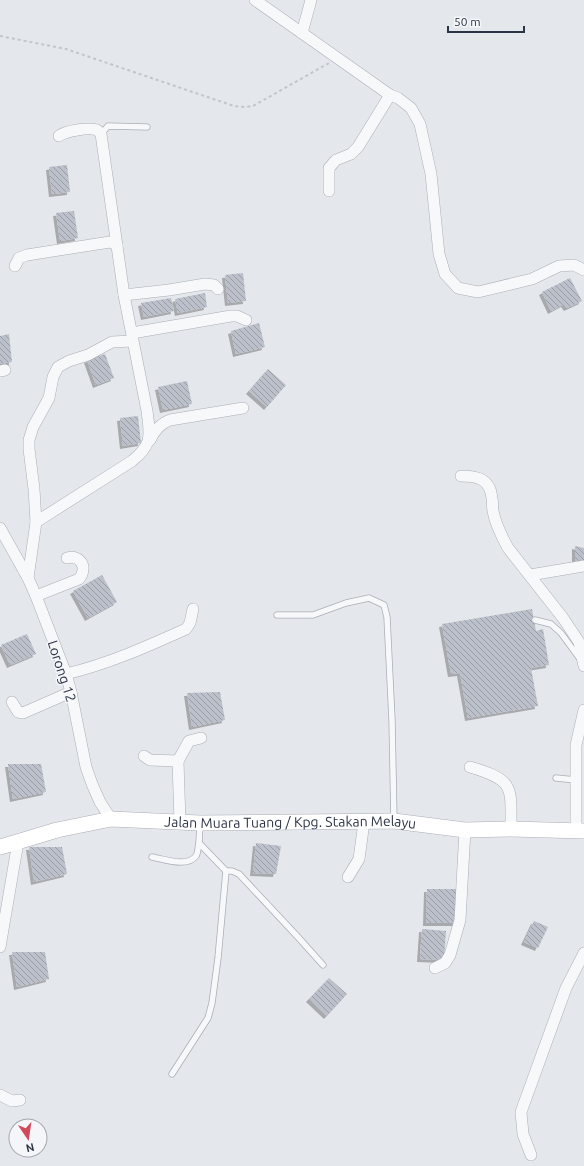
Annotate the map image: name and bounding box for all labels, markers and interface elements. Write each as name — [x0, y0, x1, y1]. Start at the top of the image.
scale bar — [448, 8, 524, 34]
text: 50 m — [454, 15, 481, 28]
street label: Lorong 12 — [45, 638, 79, 704]
street label: Jalan Muara Tuang / Kpg. Stakan Melayu — [164, 813, 417, 832]
north arrow — [8, 1118, 48, 1158]
text: N — [25, 1141, 36, 1155]

